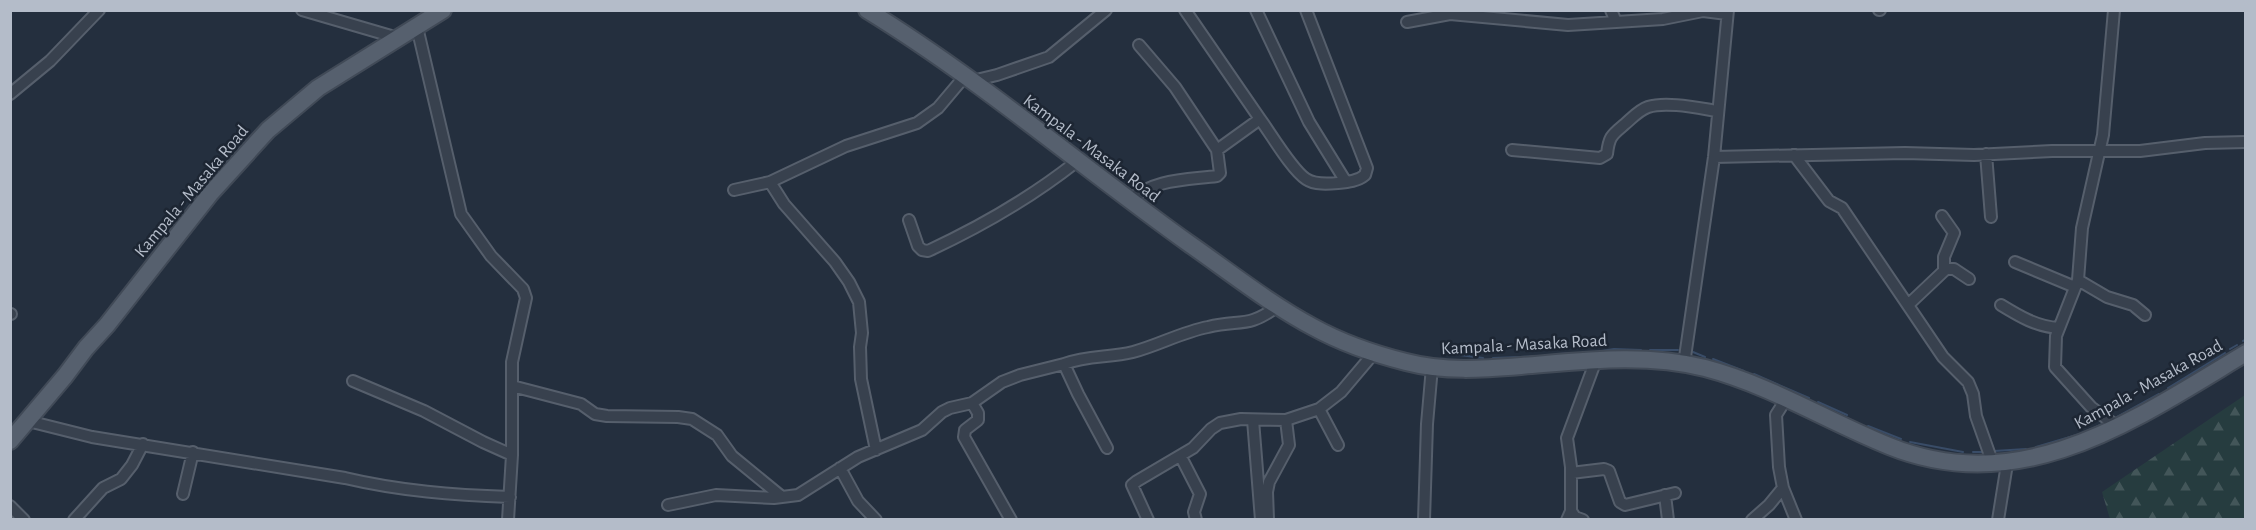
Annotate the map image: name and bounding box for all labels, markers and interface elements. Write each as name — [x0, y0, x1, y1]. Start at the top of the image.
street label: Kampala - Masaka Road — [1020, 92, 1163, 206]
street label: Kampala - Masaka Road — [131, 122, 252, 261]
street label: Kampala - Masaka Road — [1441, 332, 1607, 358]
street label: Kampala - Masaka Road — [2071, 337, 2226, 433]

